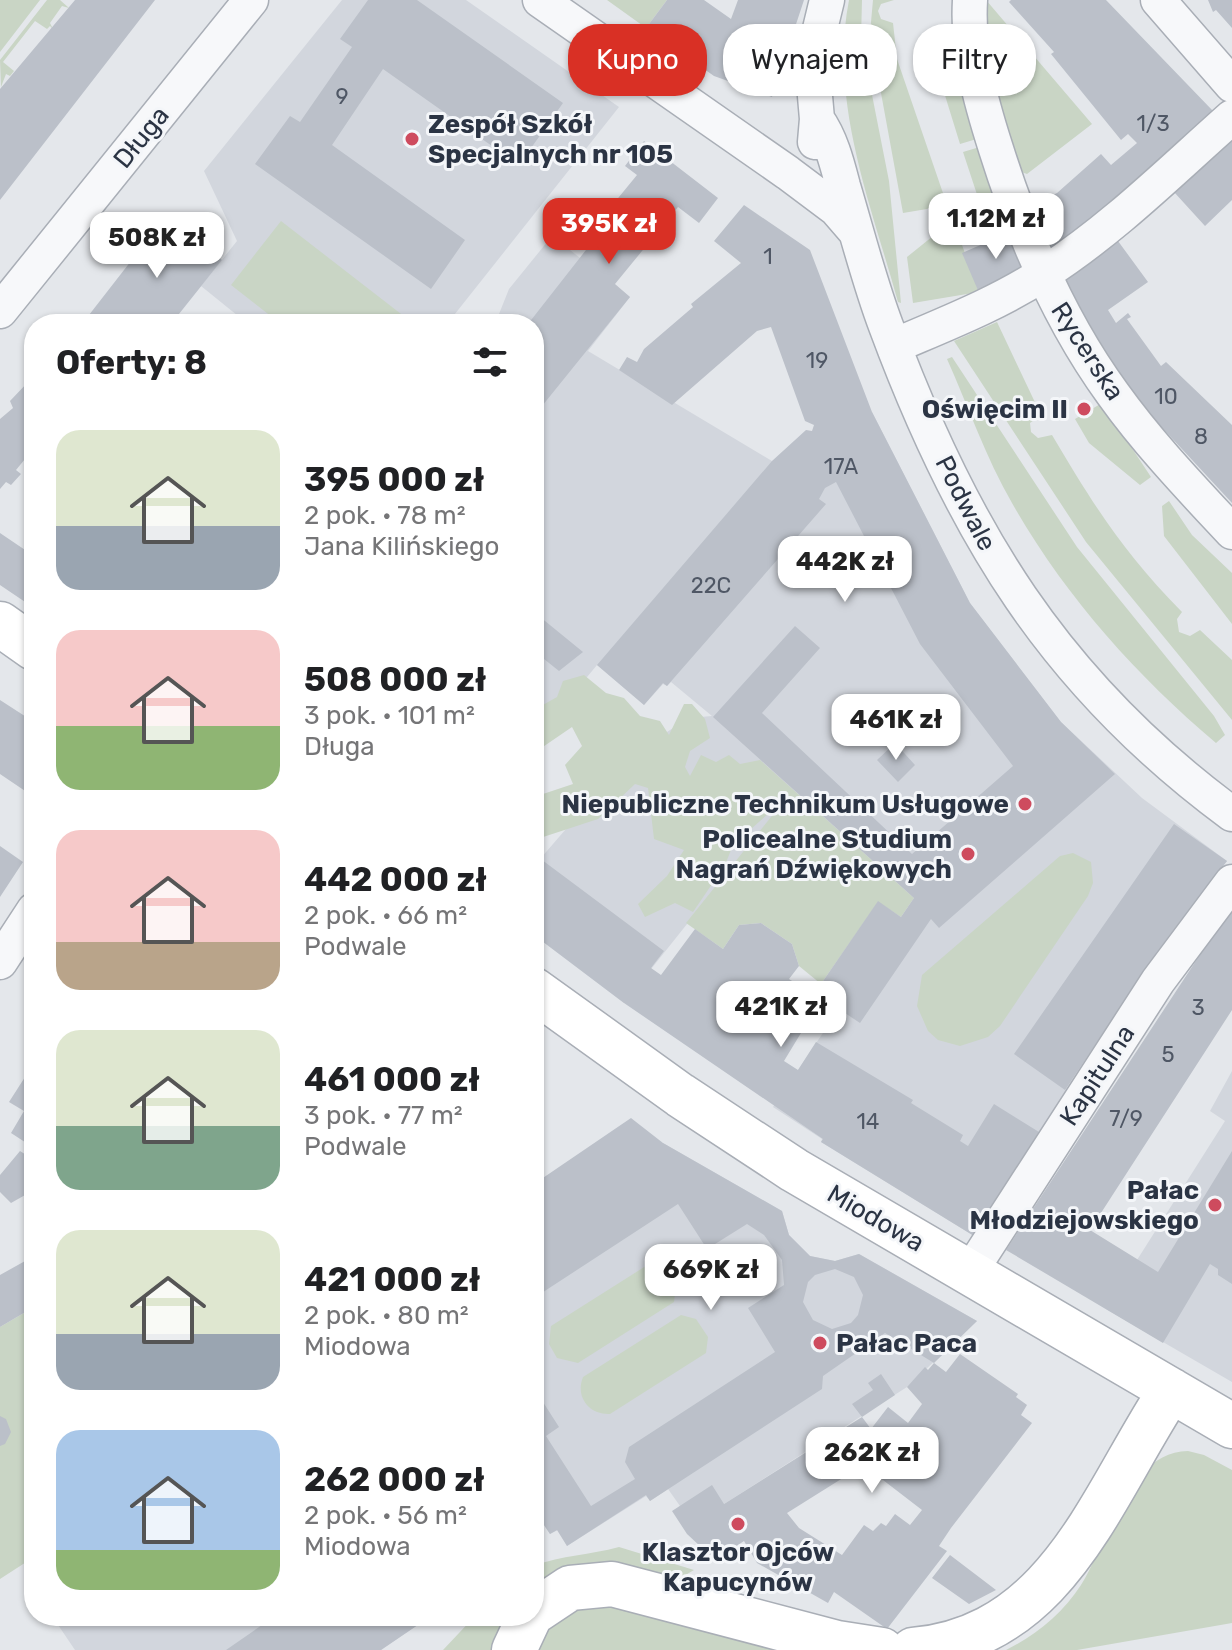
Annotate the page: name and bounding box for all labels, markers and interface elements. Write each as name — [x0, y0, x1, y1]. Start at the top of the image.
chip: Kupno — [568, 24, 707, 96]
chip: Wynajem — [723, 24, 897, 96]
chip: Filtry — [913, 24, 1036, 96]
house number: 9 — [335, 83, 349, 110]
street label: Długa — [107, 100, 176, 175]
place label: Zespół Szkół Specjalnych nr 105 — [428, 109, 673, 170]
house number: 1/3 — [1136, 110, 1170, 137]
marker: Zespół Szkół Specjalnych nr 105 — [403, 130, 421, 148]
pin: 1.12M zł — [913, 193, 1079, 261]
pin: 395K zł — [535, 198, 683, 266]
text: 1.12M zł — [947, 203, 1045, 234]
text: 395K zł — [561, 208, 657, 239]
pin: 508K zł — [83, 212, 231, 280]
text: 508K zł — [108, 222, 206, 253]
house number: 1 — [763, 243, 773, 270]
street label: Rycerska — [1044, 297, 1131, 406]
icon: filters — [468, 340, 512, 384]
text: Oferty: 8 — [56, 342, 207, 383]
house number: 19 — [806, 347, 828, 374]
house number: 10 — [1154, 383, 1178, 410]
place label: Oświęcim II — [922, 394, 1068, 425]
marker: Oświęcim II — [1075, 400, 1093, 418]
house number: 8 — [1194, 423, 1208, 450]
street label: Podwale — [928, 450, 1003, 556]
house number: 17A — [824, 453, 858, 480]
text: 395 000 zł — [304, 459, 484, 500]
icon: home — [120, 462, 216, 558]
text: 2 pok. · 78 m² — [304, 500, 466, 531]
text: Jana Kilińskiego — [304, 531, 499, 562]
pin: 442K zł — [771, 536, 919, 604]
text: 442K zł — [796, 546, 894, 577]
house number: 22C — [691, 572, 731, 599]
text: 508 000 zł — [304, 659, 486, 700]
icon: home — [120, 662, 216, 758]
pin: 461K zł — [822, 694, 970, 762]
text: 3 pok. · 101 m² — [304, 700, 475, 731]
text: 461K zł — [849, 704, 943, 735]
text: Długa — [304, 731, 375, 762]
place label: Niepubliczne Technikum Usługowe — [562, 789, 1009, 820]
marker: Niepubliczne Technikum Usługowe — [1016, 795, 1034, 813]
place label: Policealne Studium Nagrań Dźwiękowych — [675, 824, 952, 885]
marker: Policealne Studium Nagrań Dźwiękowych — [959, 845, 977, 863]
text: 442 000 zł — [304, 859, 487, 900]
icon: home — [120, 862, 216, 958]
text: 2 pok. · 66 m² — [304, 900, 467, 931]
text: Podwale — [304, 931, 407, 962]
pin: 421K zł — [707, 981, 855, 1049]
text: 421K zł — [734, 991, 828, 1022]
house number: 3 — [1191, 994, 1205, 1021]
street label: Kapitulna — [1053, 1019, 1141, 1131]
house number: 5 — [1161, 1041, 1175, 1068]
text: 461 000 zł — [304, 1059, 480, 1100]
icon: home — [120, 1062, 216, 1158]
text: 3 pok. · 77 m² — [304, 1100, 463, 1131]
house number: 7/9 — [1109, 1105, 1143, 1132]
house number: 14 — [856, 1108, 880, 1135]
text: Podwale — [304, 1131, 407, 1162]
place label: Pałac Młodziejowskiego — [969, 1175, 1199, 1236]
street label: Miodowa — [822, 1178, 930, 1259]
marker: Pałac Młodziejowskiego — [1206, 1196, 1224, 1214]
pin: 669K zł — [637, 1244, 785, 1312]
text: 669K zł — [663, 1254, 759, 1285]
text: 421 000 zł — [304, 1259, 481, 1300]
icon: home — [120, 1262, 216, 1358]
text: 2 pok. · 80 m² — [304, 1300, 469, 1331]
place label: Pałac Paca — [836, 1328, 977, 1359]
text: Miodowa — [304, 1331, 411, 1362]
marker: Pałac Paca — [811, 1334, 829, 1352]
pin: 262K zł — [798, 1427, 946, 1495]
text: 262K zł — [824, 1437, 920, 1468]
text: 262 000 zł — [304, 1459, 485, 1500]
icon: home — [120, 1462, 216, 1558]
text: 2 pok. · 56 m² — [304, 1500, 467, 1531]
marker: Klasztor Ojców Kapucynów — [729, 1515, 747, 1533]
text: Miodowa — [304, 1531, 411, 1562]
place label: Klasztor Ojców Kapucynów — [642, 1537, 835, 1598]

